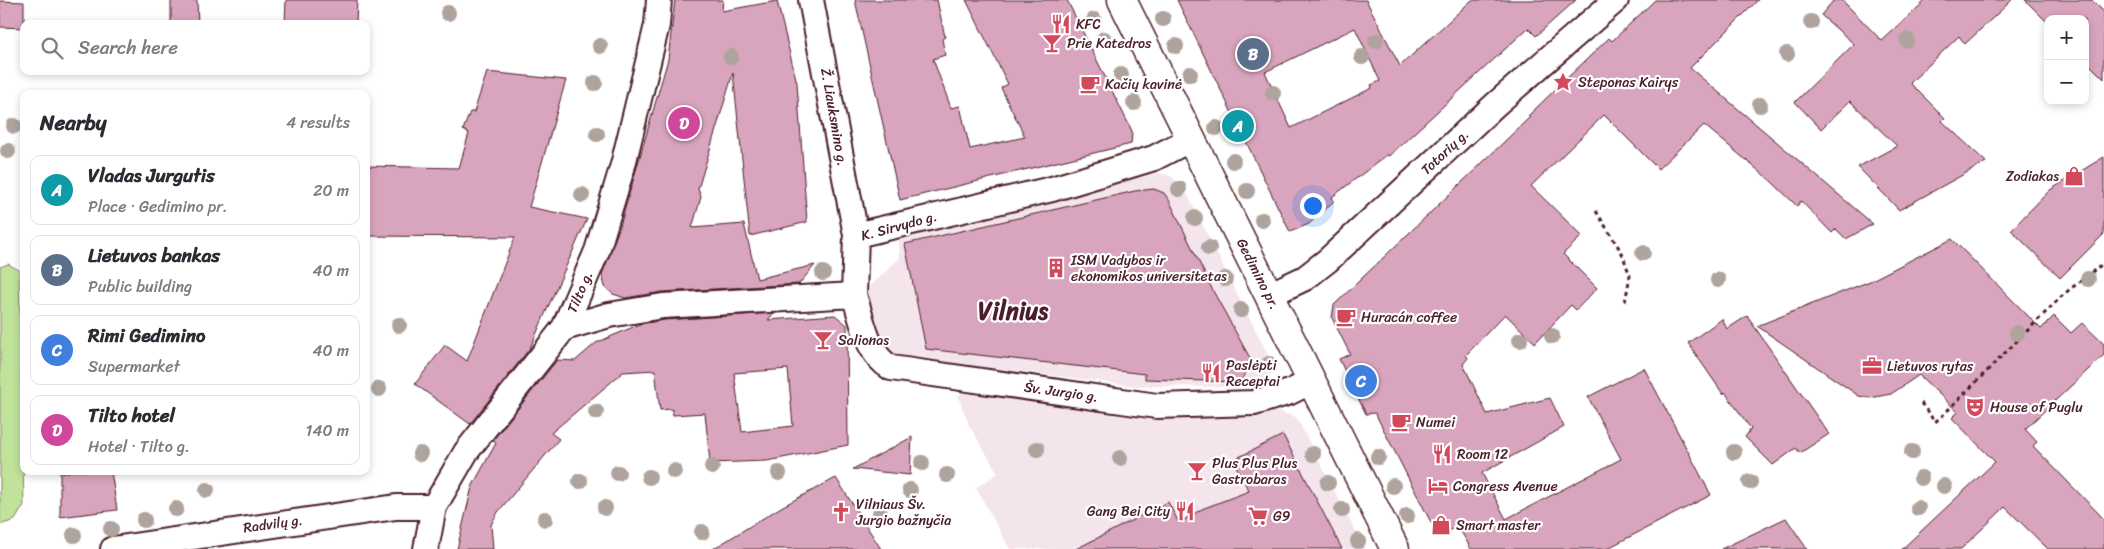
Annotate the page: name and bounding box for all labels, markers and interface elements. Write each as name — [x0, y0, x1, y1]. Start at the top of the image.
place label: KFC — [1076, 12, 1101, 37]
restaurant icon: KFC — [1050, 13, 1072, 35]
map controls — [2044, 15, 2089, 105]
button: + — [2044, 15, 2089, 60]
search box — [20, 20, 370, 75]
text: Search here — [78, 31, 178, 64]
place label: Prie Katedros — [1067, 31, 1152, 56]
bar icon: Prie Katedros — [1041, 32, 1063, 54]
icon: search — [38, 34, 66, 62]
pin: B — [1237, 35, 1269, 73]
button: − — [2044, 60, 2089, 105]
street label: Ž. Liauksmino g. — [813, 66, 855, 168]
place label: Steponas Kairys — [1578, 70, 1679, 95]
place icon: Steponas Kairys — [1552, 71, 1574, 93]
place label: Kačių kavinė — [1105, 72, 1182, 97]
cafe icon: Kačių kavinė — [1079, 73, 1101, 95]
text: Nearby — [40, 104, 106, 142]
pin: D — [668, 104, 700, 142]
pin: A — [1222, 107, 1254, 145]
text: 4 results — [286, 108, 350, 137]
street label: Totorių g. — [1415, 123, 1475, 181]
text: Vladas Jurgutis — [88, 159, 215, 192]
place label: Zodiakas — [2006, 164, 2059, 189]
shop icon: Zodiakas — [2063, 165, 2085, 187]
text: A — [52, 176, 62, 205]
text: 20 m — [313, 176, 349, 205]
text: Place · Gedimino pr. — [88, 192, 228, 221]
your location — [1300, 193, 1326, 219]
street label: K. Sirvydo g. — [858, 204, 940, 248]
street label: Gedimino pr. — [1229, 234, 1287, 314]
text: Lietuvos bankas — [88, 239, 220, 272]
place label: ISM Vadybos ir ekonomikos universitetas — [1070, 248, 1227, 289]
text: B — [52, 256, 62, 285]
text: 40 m — [312, 256, 349, 285]
building icon: ISM Vadybos ir ekonomikos universitetas — [1045, 257, 1067, 279]
street label: Tilto g. — [560, 267, 600, 317]
text: Public building — [88, 272, 192, 301]
district label: Vilnius — [978, 290, 1049, 332]
place label: Huracán coffee — [1361, 305, 1457, 330]
cafe icon: Huracán coffee — [1335, 306, 1357, 328]
text: Rimi Gedimino — [88, 319, 205, 352]
place label: Salionas — [838, 328, 889, 353]
bar icon: Salionas — [812, 329, 834, 351]
text: C — [52, 336, 62, 365]
text: 40 m — [312, 336, 349, 365]
text: Supermarket — [88, 352, 180, 381]
place label: Paslėpti Receptai — [1226, 353, 1281, 394]
place label: Lietuvos rytas — [1887, 354, 1974, 379]
office icon: Lietuvos rytas — [1861, 355, 1883, 377]
restaurant icon: Paslėpti Receptai — [1200, 362, 1222, 384]
pin: C — [1345, 362, 1377, 400]
street label: Šv. Jurgio g. — [1022, 374, 1100, 410]
place label: House of Puglu — [1990, 395, 2083, 420]
theatre icon: House of Puglu — [1964, 396, 1986, 418]
text: Tilto hotel — [88, 399, 175, 432]
place label: Numei — [1416, 410, 1456, 435]
cafe icon: Numei — [1390, 411, 1412, 433]
text: D — [52, 416, 62, 445]
text: 140 m — [306, 416, 349, 445]
text: Hotel · Tilto g. — [88, 432, 190, 461]
place label: Room 12 — [1457, 442, 1508, 467]
restaurant icon: Room 12 — [1431, 443, 1453, 465]
place label: Plus Plus Plus Gastrobaras — [1212, 451, 1297, 492]
bar icon: Plus Plus Plus Gastrobaras — [1186, 460, 1208, 482]
place label: Congress Avenue — [1453, 474, 1558, 499]
hotel icon: Congress Avenue — [1427, 475, 1449, 497]
place label: Vilniaus Šv. Jurgio bažnyčia — [855, 492, 951, 533]
place label: Gang Bei City — [1087, 499, 1171, 524]
restaurant icon: Gang Bei City — [1174, 500, 1196, 522]
church icon: Vilniaus Šv. Jurgio bažnyčia — [830, 501, 852, 523]
place label: G9 — [1273, 504, 1291, 529]
supermarket icon: G9 — [1247, 505, 1269, 527]
street label: Radvilų g. — [242, 507, 304, 541]
place label: Smart master — [1456, 513, 1541, 538]
shop icon: Smart master — [1430, 514, 1452, 536]

